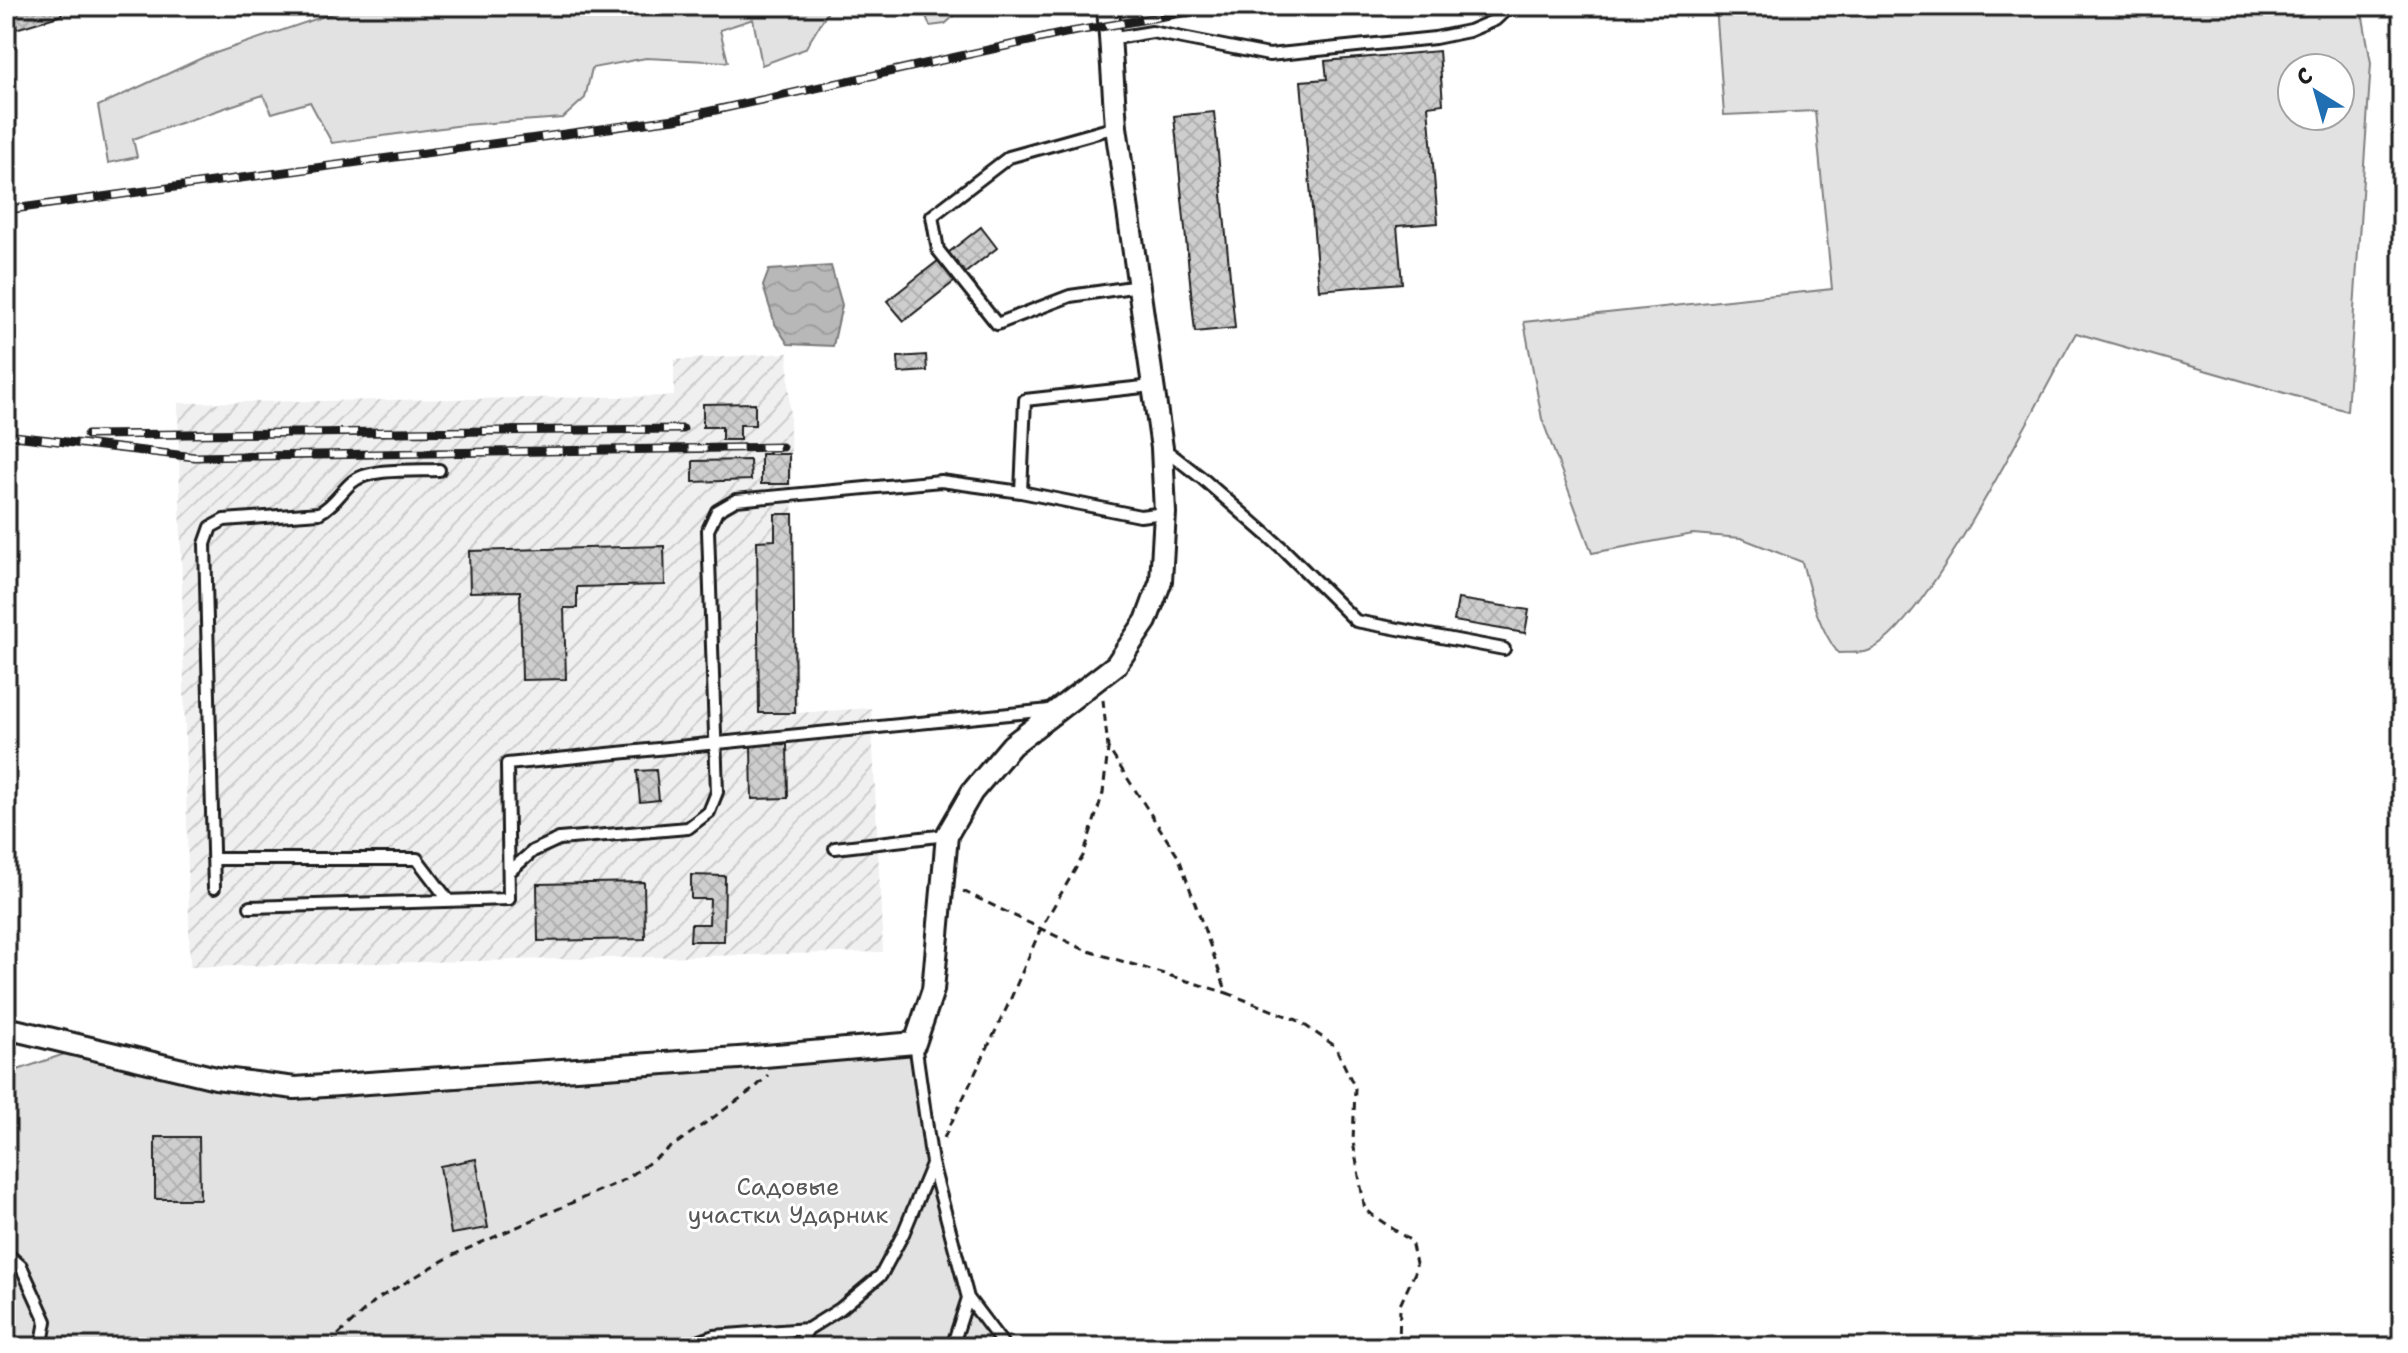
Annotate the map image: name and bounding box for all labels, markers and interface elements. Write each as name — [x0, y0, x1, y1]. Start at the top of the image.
north arrow — [2276, 52, 2356, 132]
text: С — [2290, 61, 2318, 92]
park label: Садовые участки Ударник — [688, 1171, 889, 1231]

